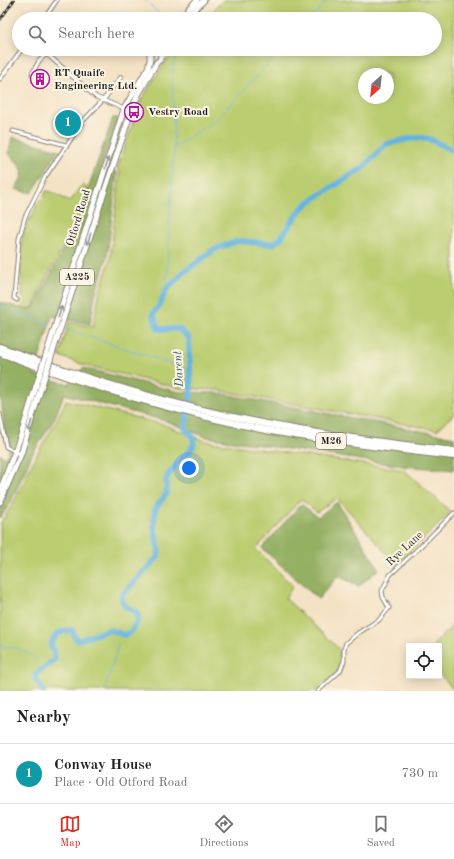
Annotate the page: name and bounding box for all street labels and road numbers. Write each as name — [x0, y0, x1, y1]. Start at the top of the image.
street label: Otford Road — [65, 188, 93, 248]
road number: A225 — [60, 269, 94, 285]
road number: M26 — [316, 433, 346, 449]
street label: Rye Lane — [385, 530, 425, 568]

